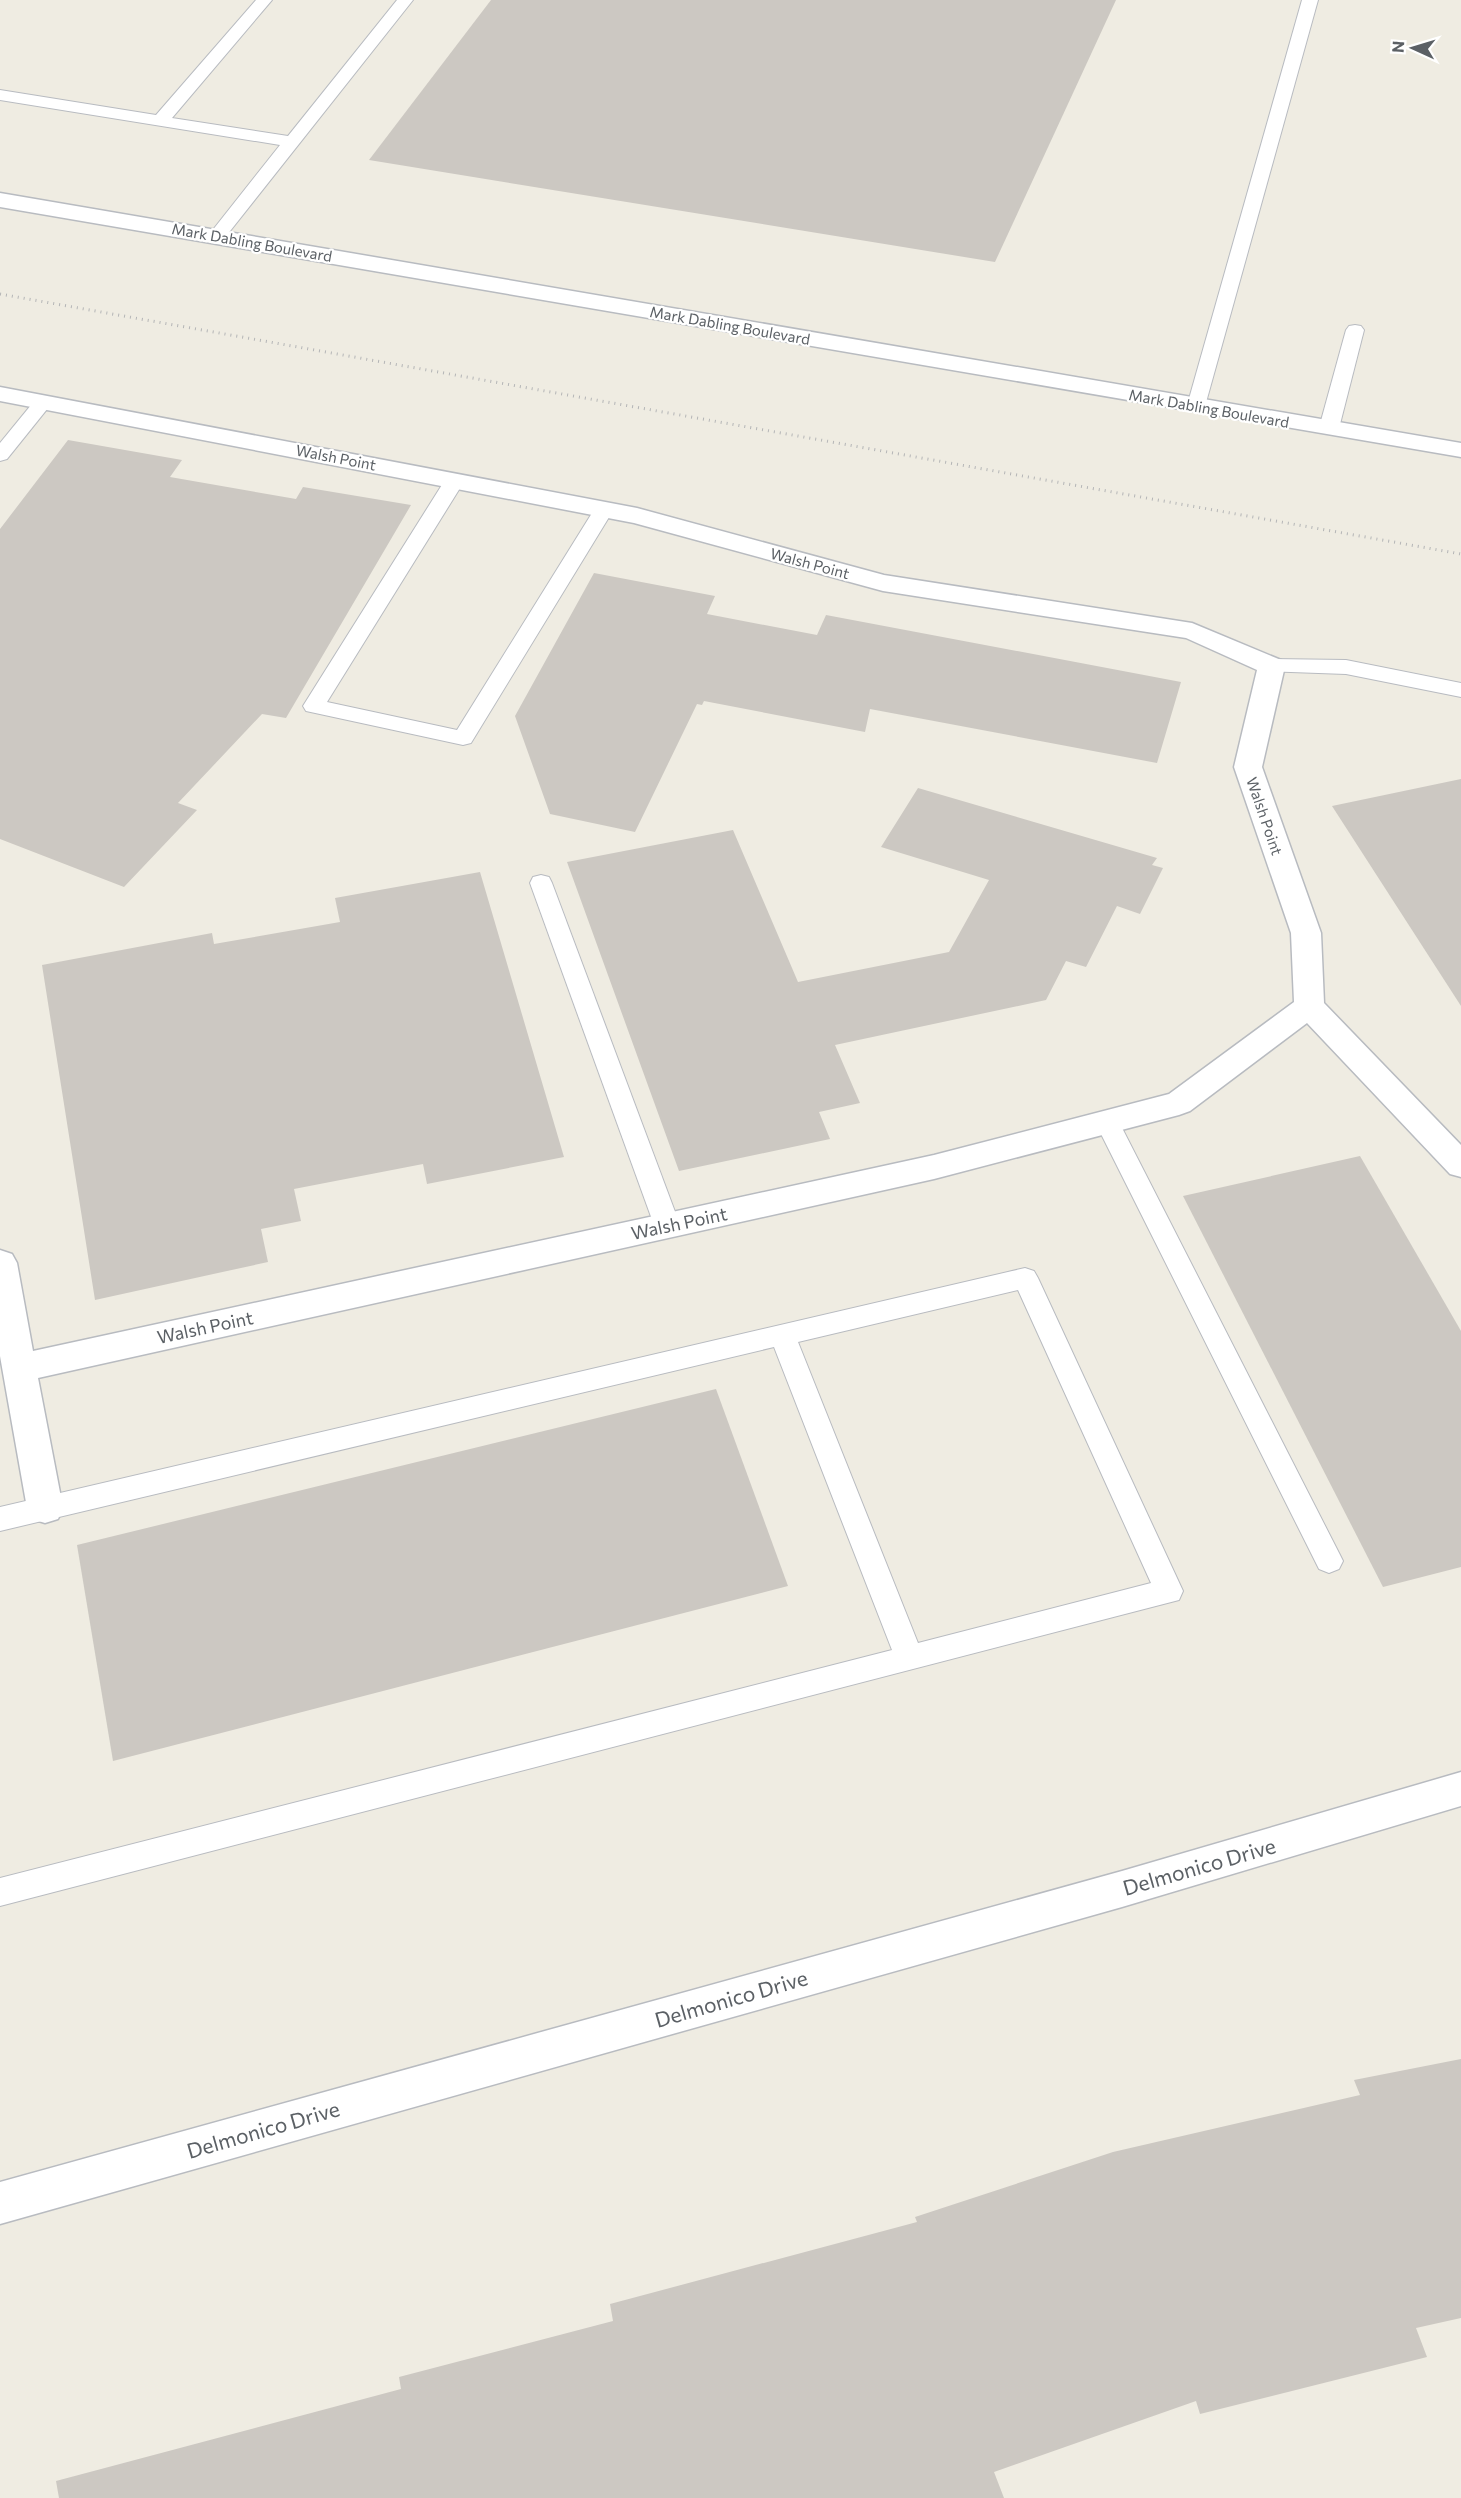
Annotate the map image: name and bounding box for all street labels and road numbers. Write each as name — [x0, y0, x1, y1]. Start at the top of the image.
street label: Mark Dabling Boulevard — [170, 219, 334, 265]
street label: Mark Dabling Boulevard — [648, 302, 812, 348]
street label: Mark Dabling Boulevard — [1127, 385, 1291, 431]
street label: Walsh Point — [294, 440, 378, 474]
street label: Walsh Point — [768, 544, 852, 582]
street label: Walsh Point — [1243, 775, 1287, 857]
street label: Walsh Point — [629, 1202, 729, 1244]
street label: Walsh Point — [155, 1306, 255, 1348]
street label: Delmonico Drive — [1120, 1832, 1278, 1900]
street label: Delmonico Drive — [652, 1964, 810, 2032]
street label: Delmonico Drive — [184, 2095, 342, 2163]

